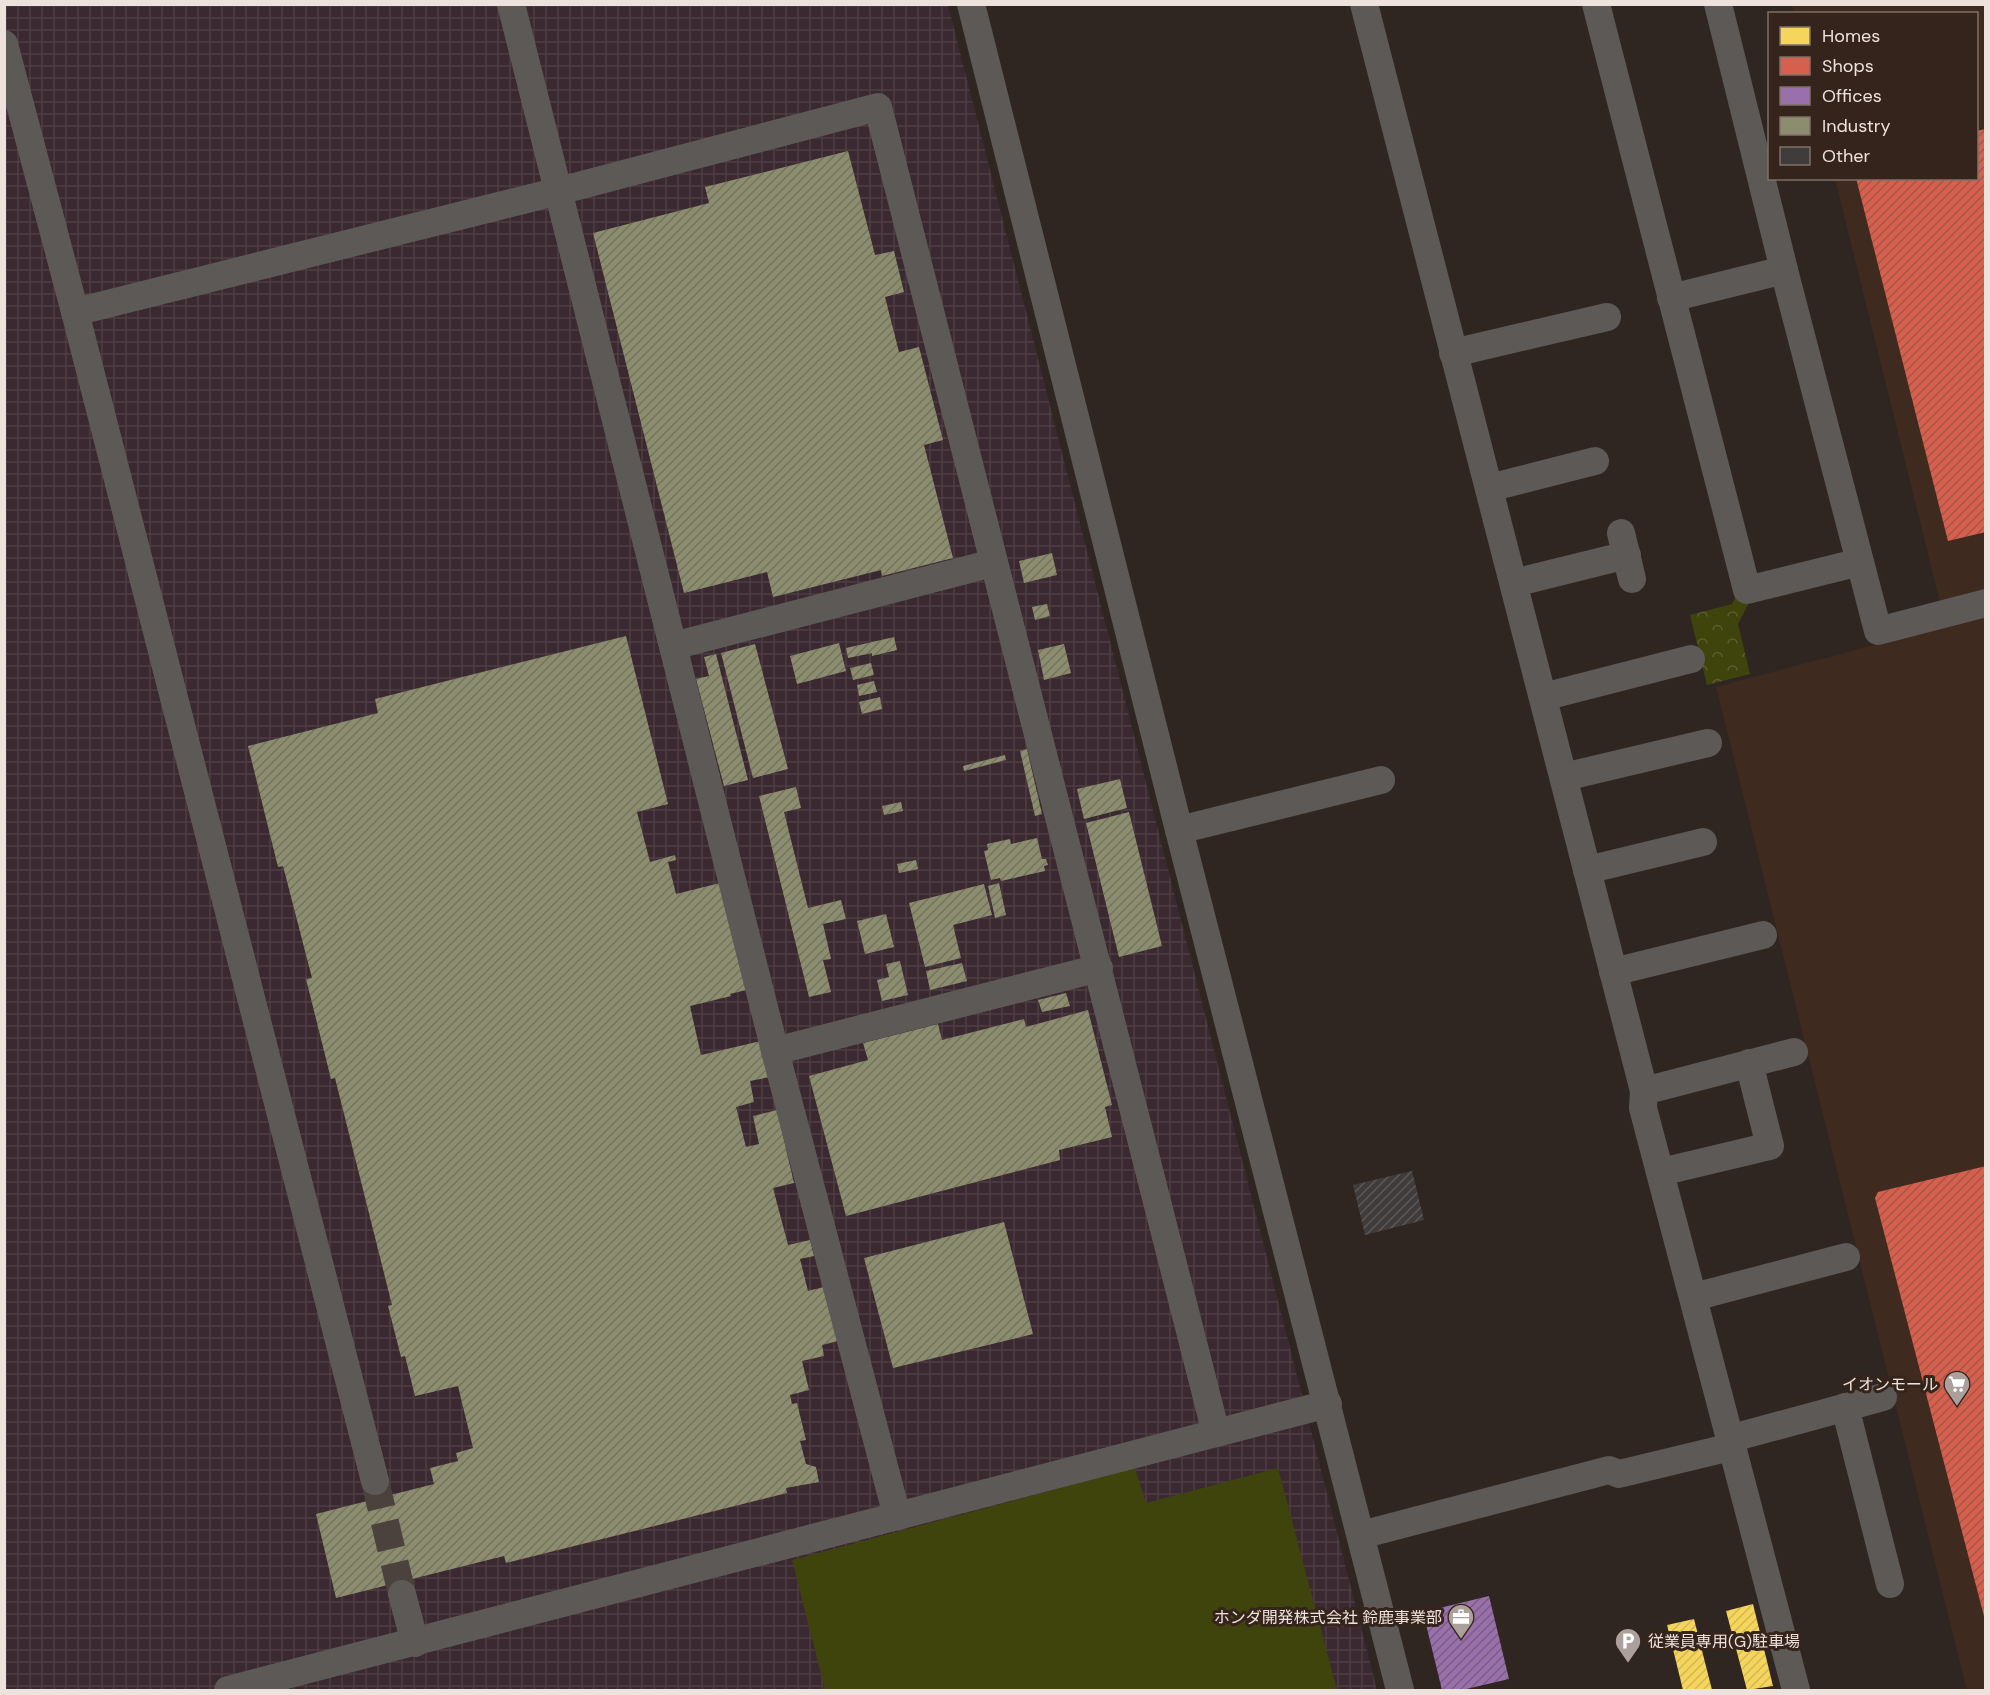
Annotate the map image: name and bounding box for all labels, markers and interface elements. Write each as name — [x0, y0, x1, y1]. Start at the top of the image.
legend — [1768, 12, 1978, 180]
text: Homes — [1822, 24, 1880, 48]
text: Shops — [1822, 54, 1874, 78]
text: Offices — [1822, 84, 1882, 108]
text: Industry — [1822, 114, 1891, 138]
text: Other — [1822, 144, 1871, 168]
supermarket icon: イオンモール — [1942, 1369, 1972, 1407]
place label: イオンモール — [1842, 1374, 1938, 1395]
office icon: ホンダ開発株式会社 鈴鹿事業部 — [1446, 1602, 1476, 1640]
place label: ホンダ開発株式会社 鈴鹿事業部 — [1214, 1607, 1442, 1628]
parking icon: 従業員専用(G)駐車場 — [1613, 1626, 1643, 1664]
place label: 従業員専用(G)駐車場 — [1648, 1631, 1800, 1652]

